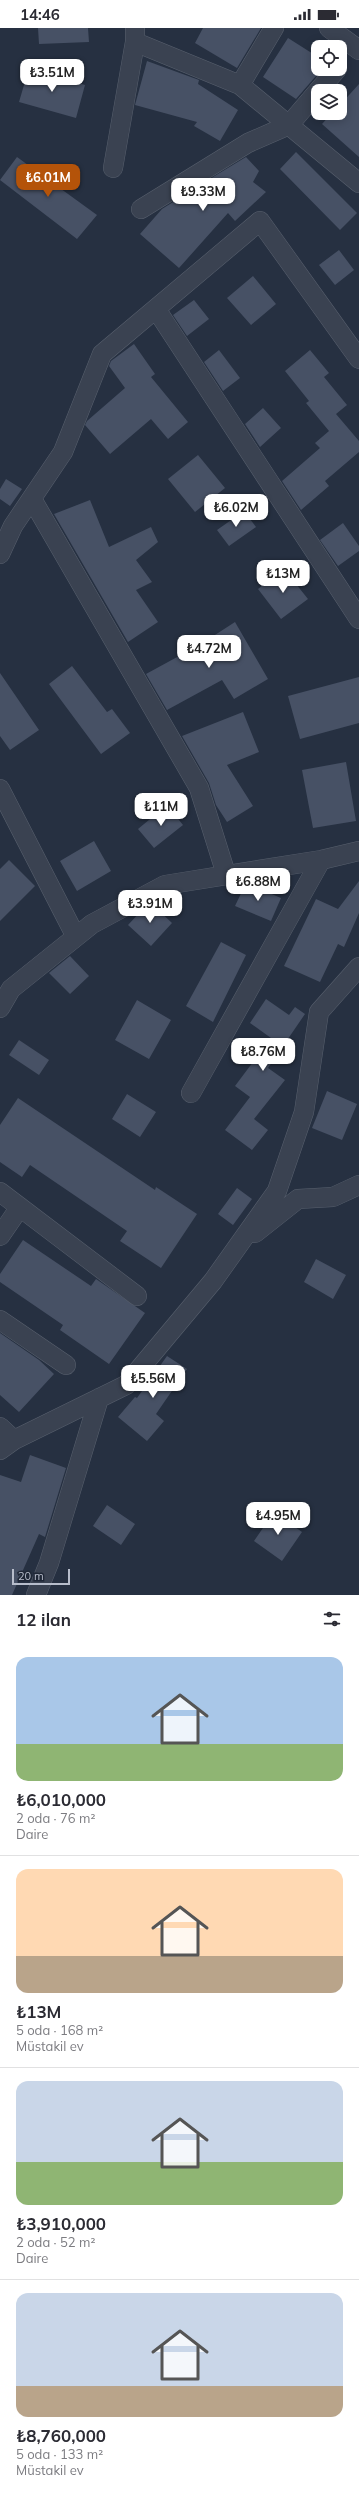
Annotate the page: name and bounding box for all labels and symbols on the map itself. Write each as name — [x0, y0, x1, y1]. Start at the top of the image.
pin: ₺3.51M — [19, 59, 85, 93]
pin: ₺6.01M — [15, 164, 81, 198]
pin: ₺9.33M — [170, 178, 236, 212]
pin: ₺6.02M — [203, 494, 269, 528]
pin: ₺13M — [259, 560, 307, 594]
pin: ₺4.72M — [176, 635, 242, 669]
pin: ₺11M — [137, 793, 185, 827]
pin: ₺6.88M — [225, 868, 291, 902]
pin: ₺3.91M — [117, 890, 183, 924]
pin: ₺8.76M — [230, 1038, 296, 1072]
pin: ₺5.56M — [120, 1365, 186, 1399]
pin: ₺4.95M — [245, 1502, 311, 1536]
scale bar — [12, 1567, 70, 1586]

